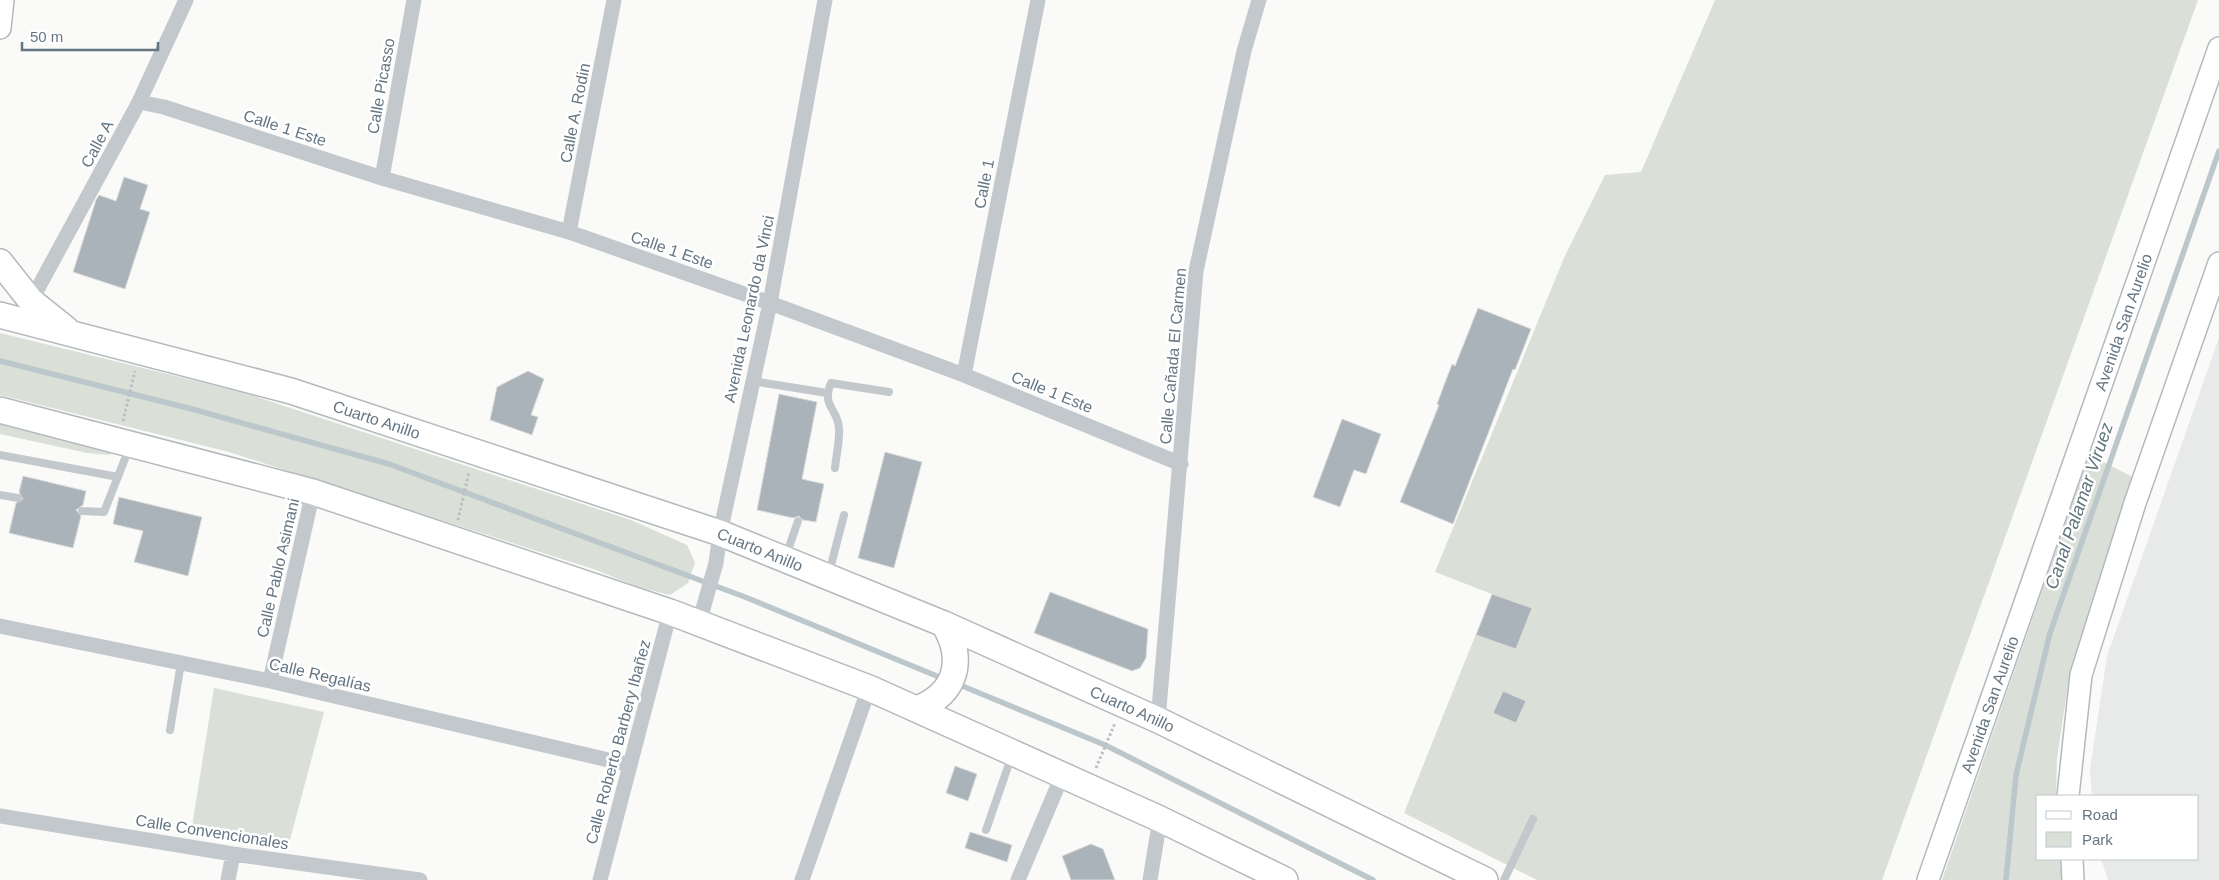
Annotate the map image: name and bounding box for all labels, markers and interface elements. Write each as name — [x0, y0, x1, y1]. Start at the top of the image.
scale bar — [22, 20, 159, 52]
text: 50 m — [30, 28, 63, 45]
street label: Calle Picasso — [364, 37, 398, 135]
street label: Calle A. Rodin — [557, 62, 593, 164]
street label: Calle 1 Este — [241, 107, 329, 149]
street label: Calle A — [78, 117, 117, 170]
street label: Calle 1 — [971, 158, 997, 210]
street label: Avenida Leonardo da Vinci — [721, 214, 777, 404]
street label: Calle 1 Este — [628, 228, 716, 272]
street label: Avenida San Aurelio — [2091, 251, 2155, 393]
street label: Calle Cañada El Carmen — [1157, 267, 1189, 445]
street label: Calle 1 Este — [1009, 368, 1095, 416]
street label: Cuarto Anillo — [331, 397, 423, 442]
water label: Canal Palamar Viruez — [2041, 420, 2117, 592]
street label: Calle Pablo Asimani — [254, 497, 302, 639]
street label: Cuarto Anillo — [715, 524, 806, 574]
street label: Avenida San Aurelio — [1958, 634, 2021, 775]
street label: Calle Roberto Barbery Ibañez — [583, 638, 653, 846]
street label: Calle Regalías — [267, 655, 373, 695]
street label: Cuarto Anillo — [1088, 682, 1177, 735]
legend — [2036, 795, 2199, 860]
text: Road — [2082, 806, 2118, 823]
street label: Calle Convencionales — [134, 811, 290, 853]
text: Park — [2082, 831, 2113, 848]

